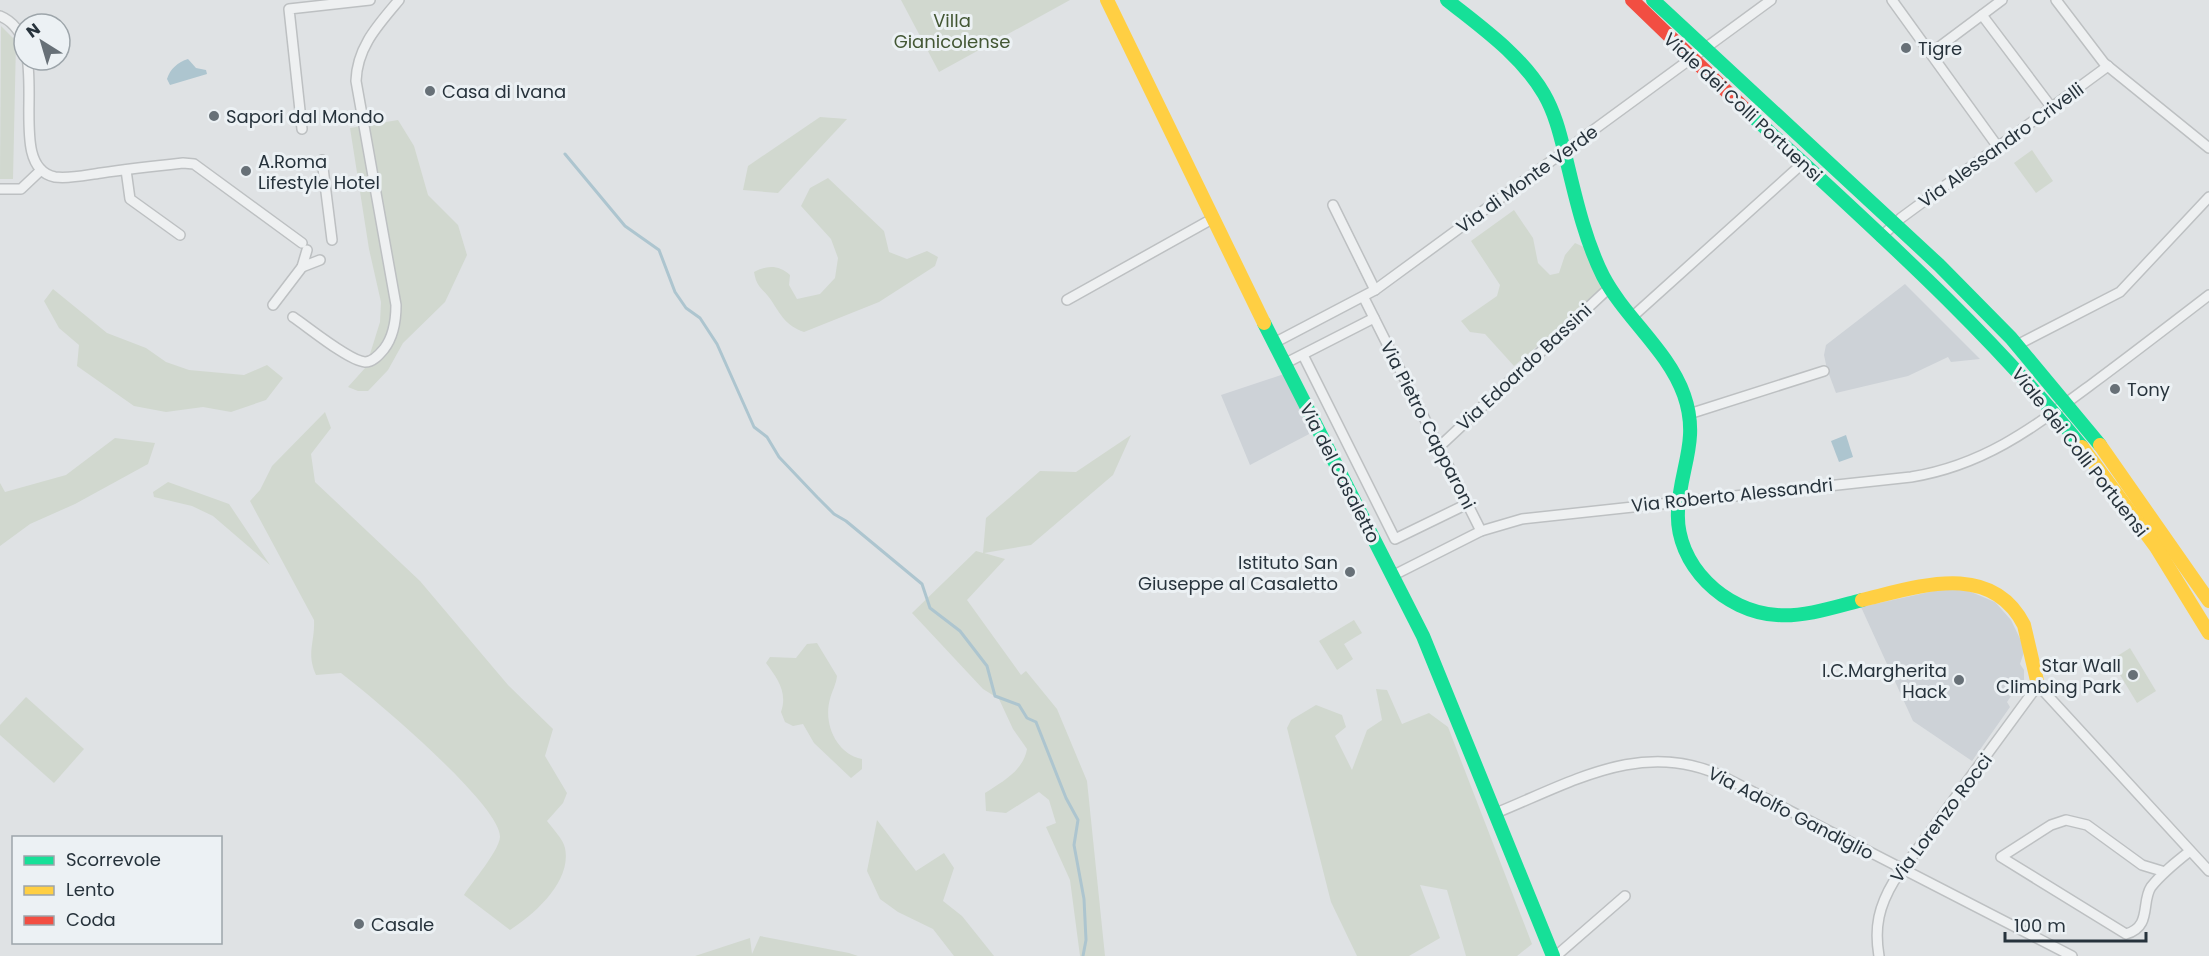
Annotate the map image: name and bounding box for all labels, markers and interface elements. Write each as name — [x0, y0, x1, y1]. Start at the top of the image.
park label: Villa Gianicolense — [894, 8, 1010, 54]
north arrow — [12, 12, 72, 72]
text: N — [22, 18, 45, 43]
street label: Viale dei Colli Portuensi — [1658, 27, 1828, 187]
place label: Tigre — [1918, 36, 1962, 61]
marker: Tigre — [1899, 41, 1913, 55]
street label: Via Alessandro Crivelli — [1913, 77, 2089, 213]
place label: Casa di Ivana — [442, 79, 566, 104]
marker: Casa di Ivana — [423, 84, 437, 98]
place label: Sapori dal Mondo — [226, 104, 384, 129]
marker: Sapori dal Mondo — [207, 109, 221, 123]
street label: Via di Monte Verde — [1451, 119, 1603, 239]
place label: A.Roma Lifestyle Hotel — [258, 149, 380, 195]
marker: A.Roma Lifestyle Hotel — [239, 164, 253, 178]
street label: Via Edoardo Bassini — [1451, 298, 1597, 436]
street label: Via Pietro Capparoni — [1375, 336, 1481, 514]
street label: Viale dei Colli Portuensi — [2006, 362, 2154, 542]
place label: Tony — [2127, 377, 2170, 402]
marker: Tony — [2108, 382, 2122, 396]
street label: Via del Casaletto — [1294, 399, 1386, 547]
street label: Via Roberto Alessandri — [1630, 472, 1834, 518]
place label: Istituto San Giuseppe al Casaletto — [1138, 550, 1338, 596]
marker: Istituto San Giuseppe al Casaletto — [1343, 565, 1357, 579]
place label: Star Wall Climbing Park — [1996, 653, 2122, 699]
place label: I.C.Margherita Hack — [1822, 658, 1948, 704]
marker: Star Wall Climbing Park — [2126, 668, 2140, 682]
marker: I.C.Margherita Hack — [1952, 673, 1966, 687]
street label: Via Lorenzo Rocci — [1884, 748, 1998, 888]
street label: Via Adolfo Gandiglio — [1704, 760, 1878, 866]
legend — [12, 836, 222, 944]
text: Scorrevole — [66, 847, 161, 872]
text: Lento — [66, 877, 115, 902]
scale bar — [2005, 905, 2146, 943]
text: Coda — [66, 907, 116, 932]
place label: Casale — [371, 912, 434, 937]
text: 100 m — [2014, 913, 2066, 938]
marker: Casale — [352, 917, 366, 931]

